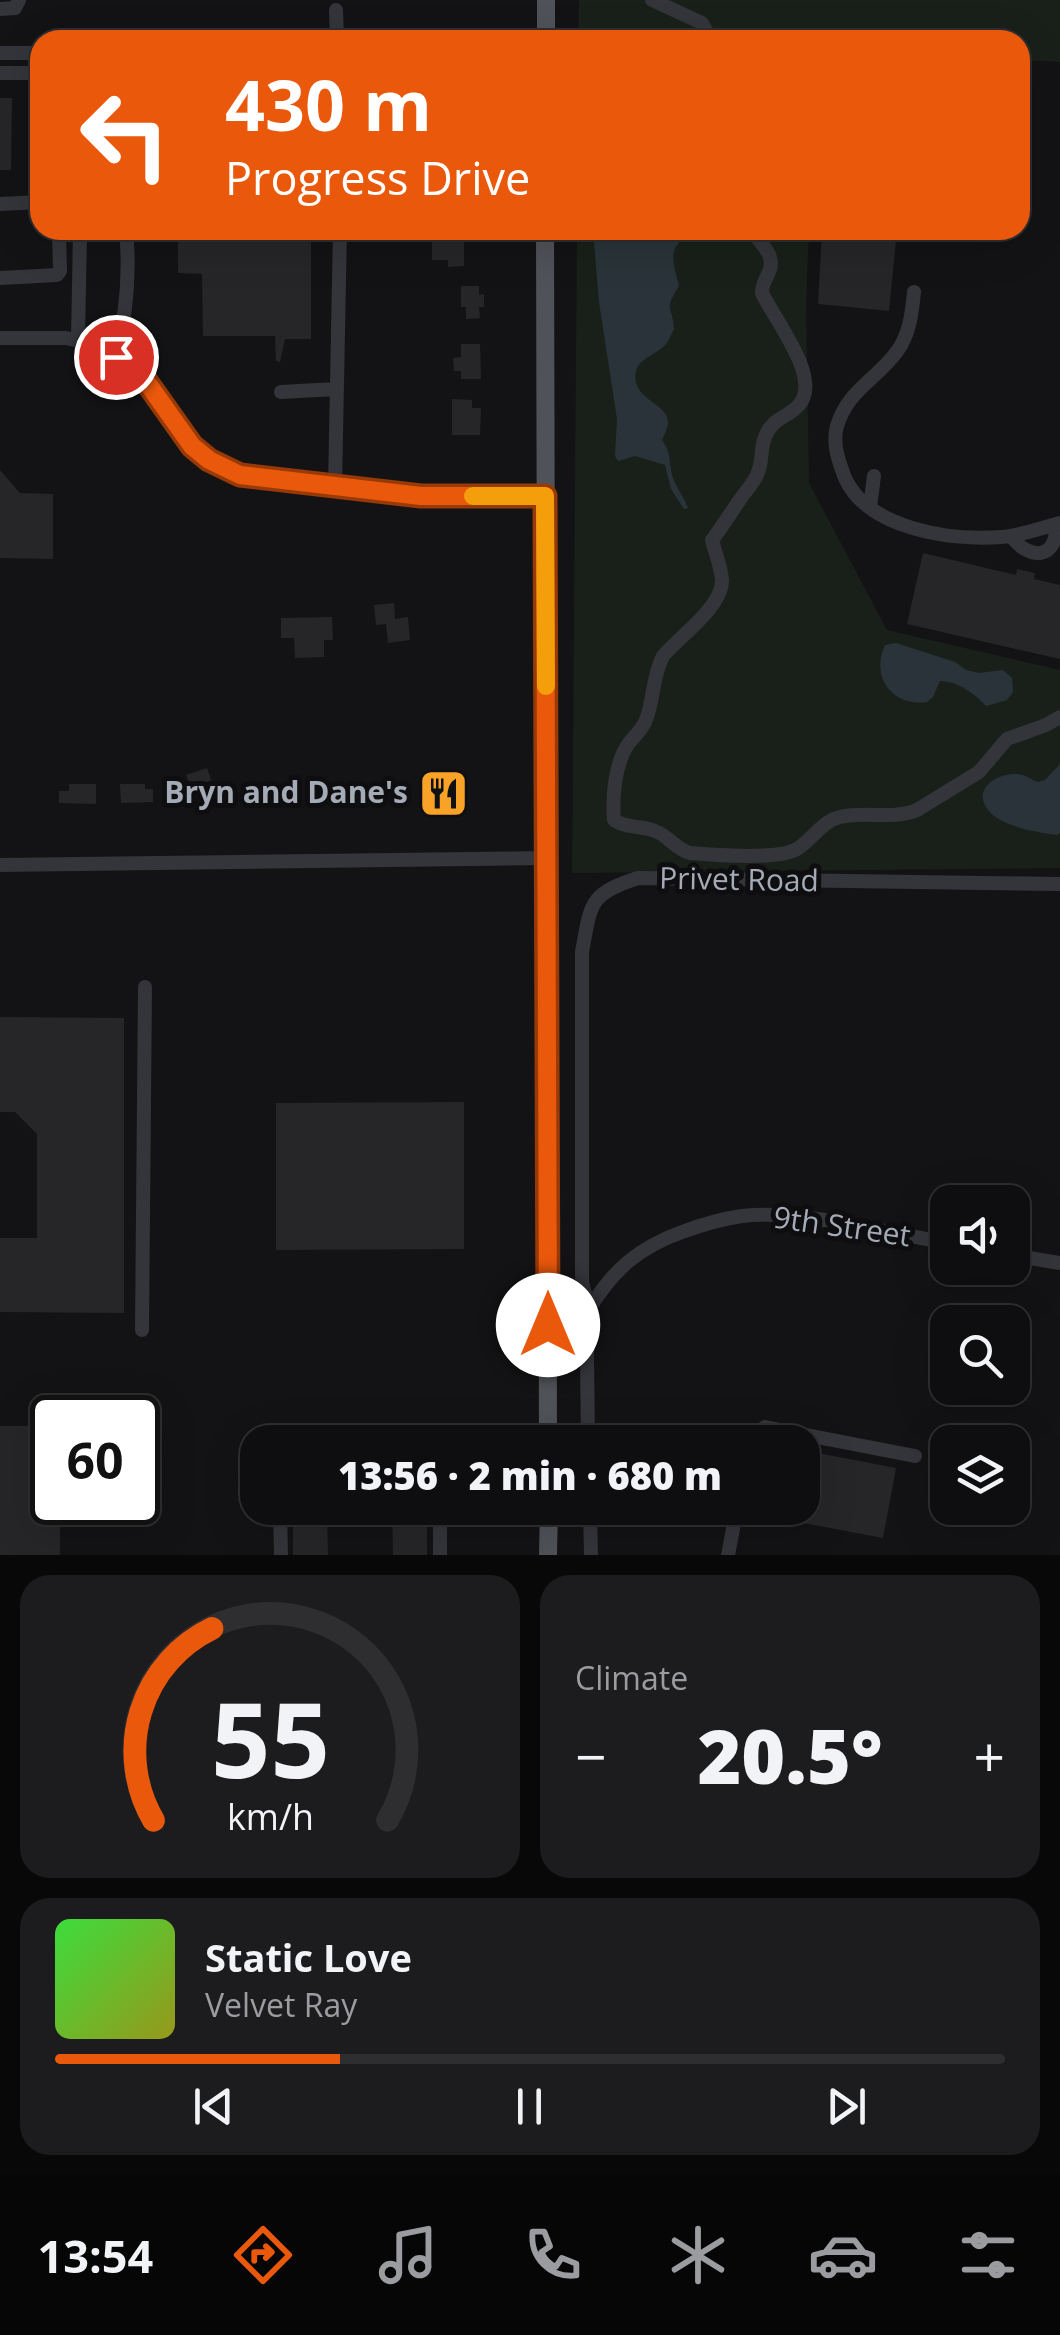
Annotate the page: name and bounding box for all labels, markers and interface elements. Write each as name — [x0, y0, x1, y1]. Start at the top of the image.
text: 430 m — [225, 56, 432, 152]
icon: left — [60, 70, 190, 200]
text: Progress Drive — [225, 147, 530, 208]
pin — [74, 315, 159, 400]
icon: arrive — [89, 330, 144, 385]
restaurant icon: Bryn and Dane's — [417, 767, 469, 819]
place label: Bryn and Dane's — [164, 771, 408, 812]
street label: Privet Road — [659, 857, 819, 900]
map controls — [930, 1185, 1030, 1525]
button: sound — [930, 1185, 1030, 1285]
street label: 9th Street — [771, 1196, 913, 1255]
position arrow — [496, 1273, 600, 1377]
button: search — [930, 1305, 1030, 1405]
speed limit sign: 60 — [30, 1395, 160, 1525]
button: layers — [930, 1425, 1030, 1525]
text: 13:56 · 2 min · 680 m — [338, 1449, 722, 1501]
text: Climate — [575, 1656, 688, 1699]
text: 55 — [211, 1667, 329, 1808]
text: 20.5° — [697, 1704, 883, 1806]
text: − — [575, 1718, 606, 1793]
text: + — [974, 1718, 1005, 1793]
text: km/h — [227, 1792, 313, 1840]
text: Static Love — [205, 1931, 412, 1983]
text: Velvet Ray — [205, 1983, 357, 2026]
icon: previous — [186, 2079, 241, 2134]
icon: pause — [502, 2079, 557, 2134]
icon: next — [819, 2079, 874, 2134]
icon: directions — [228, 2220, 298, 2290]
icon: music — [373, 2220, 443, 2290]
icon: phone — [518, 2220, 588, 2290]
icon: climate — [663, 2220, 733, 2290]
icon: car — [808, 2220, 878, 2290]
icon: filters — [953, 2220, 1023, 2290]
text: 13:54 — [37, 2225, 153, 2286]

